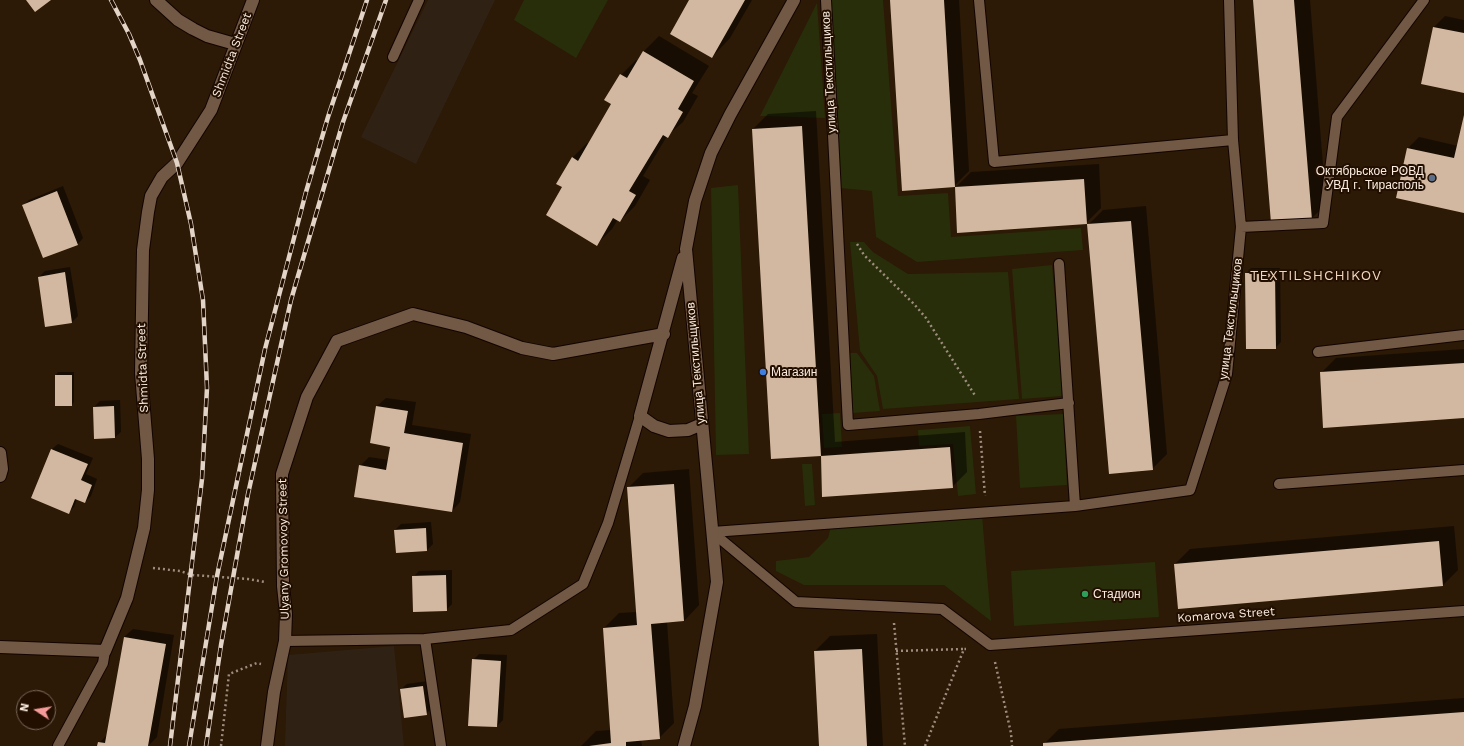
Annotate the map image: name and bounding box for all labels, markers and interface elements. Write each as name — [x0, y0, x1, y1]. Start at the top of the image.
street label: Shmidta Street — [209, 11, 255, 99]
street label: улица Текстильщиков — [819, 11, 839, 133]
place label: Октябрьское РОВД УВД г. Тирасполь — [1316, 164, 1424, 192]
marker: Октябрьское РОВД УВД г. Тирасполь — [1427, 173, 1437, 183]
street label: улица Текстильщиков — [1216, 257, 1246, 381]
district label: TEXTILSHCHIKOV — [1250, 268, 1382, 284]
street label: улица Текстильщиков — [683, 301, 709, 425]
street label: Shmidta Street — [134, 323, 152, 413]
place label: Магазин — [771, 365, 817, 379]
marker: Магазин — [758, 367, 768, 377]
street label: Ulyany Gromovoy Street — [276, 478, 292, 620]
place label: Стадион — [1093, 587, 1141, 601]
marker: Стадион — [1080, 589, 1090, 599]
street label: Komarova Street — [1177, 604, 1275, 626]
north arrow — [16, 690, 56, 730]
text: N — [18, 702, 32, 713]

